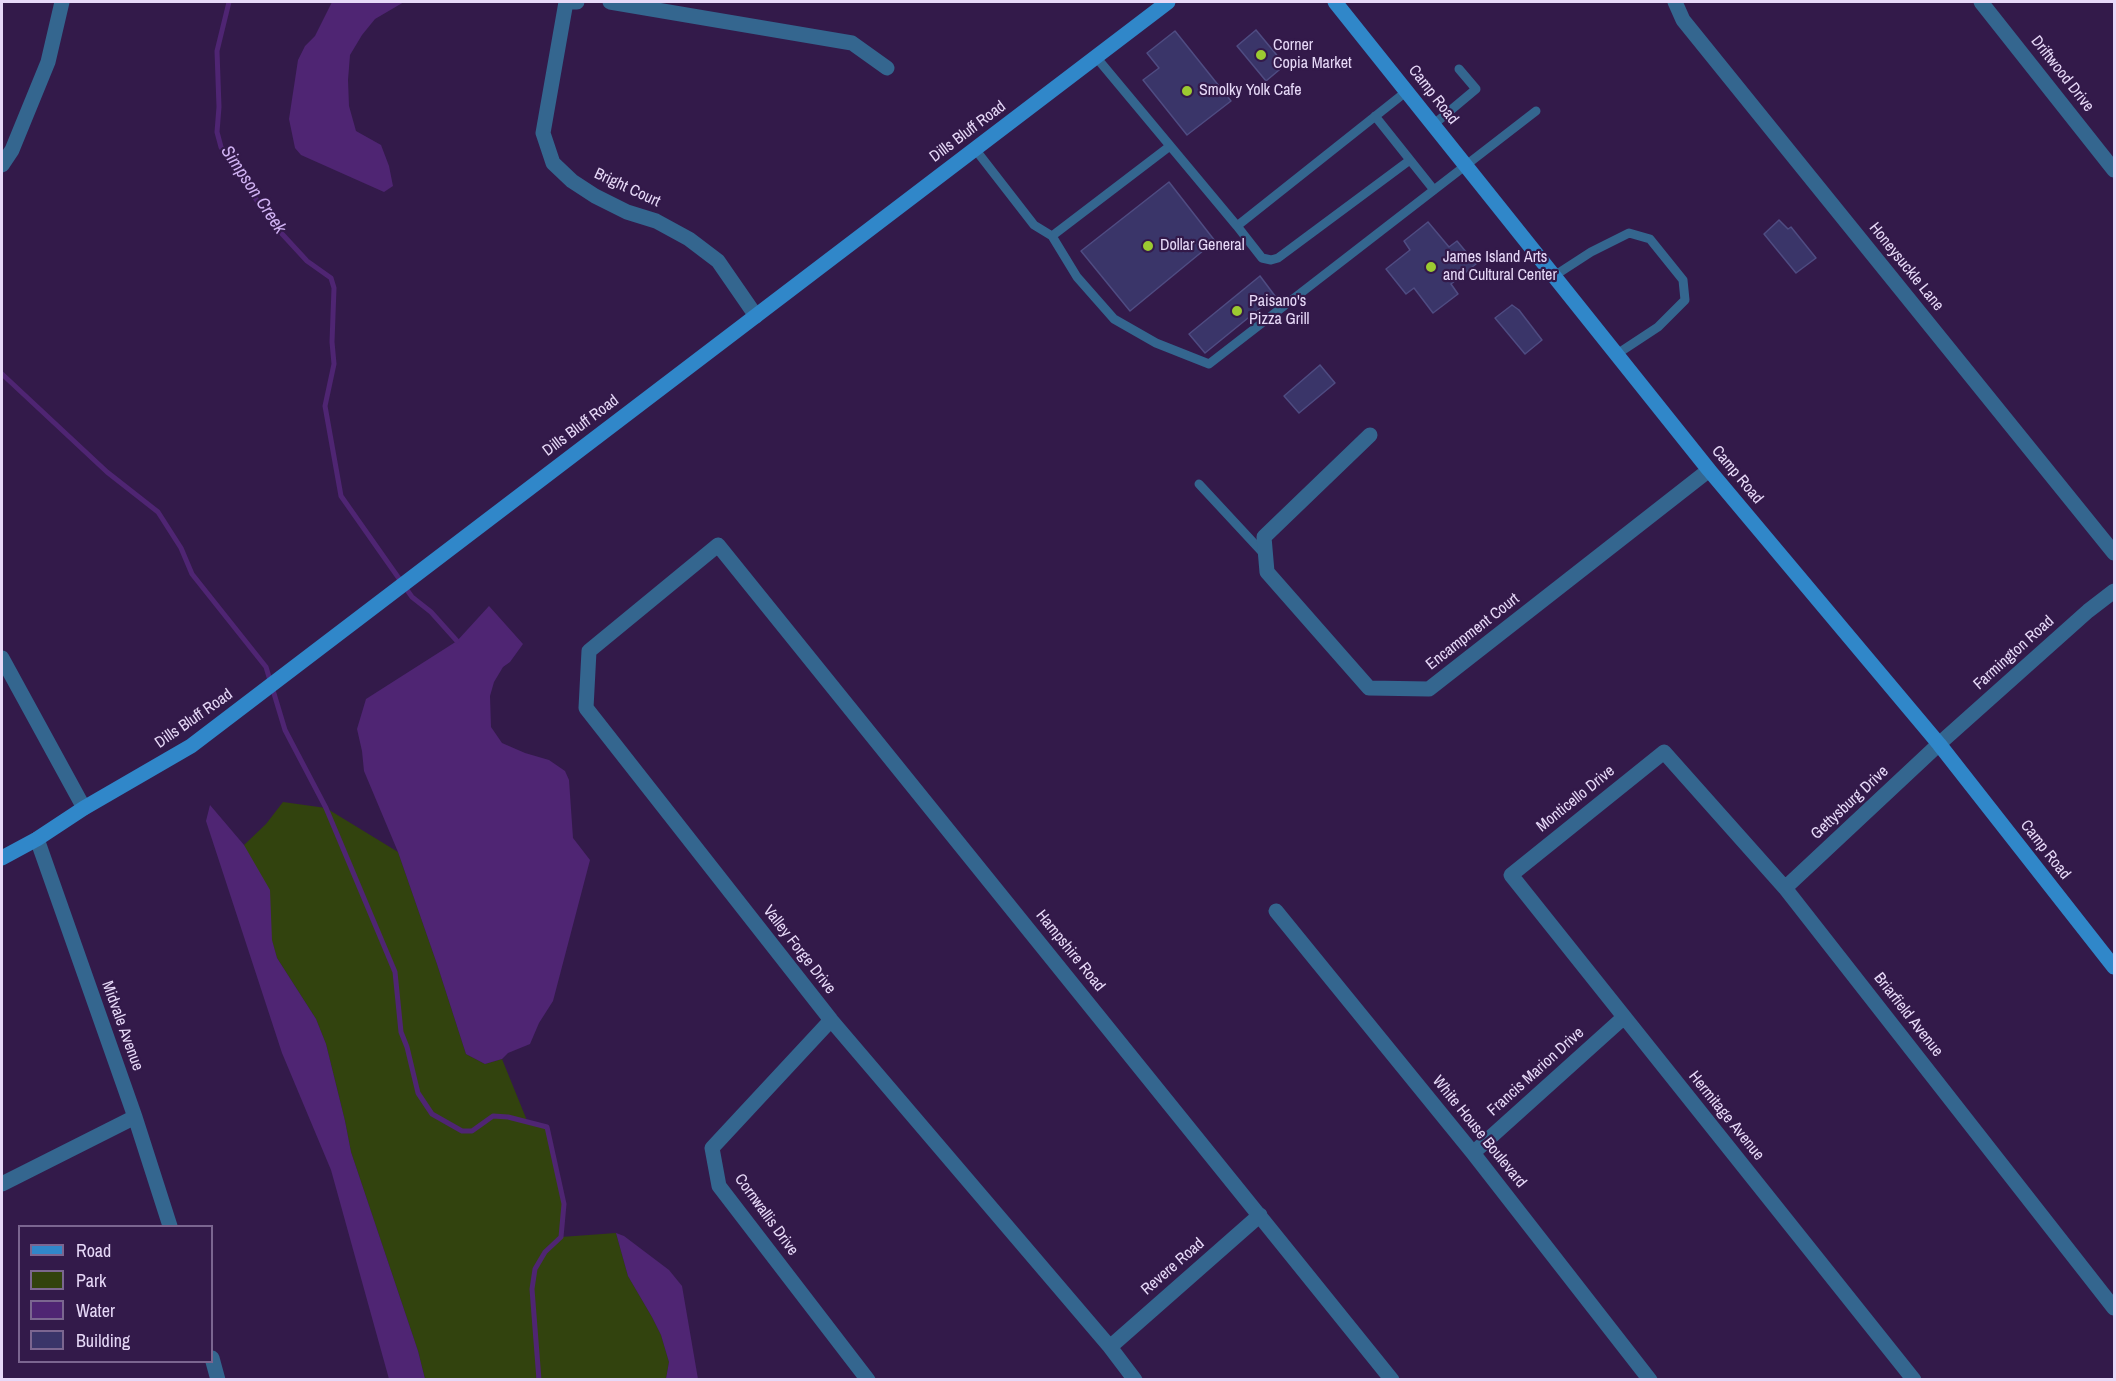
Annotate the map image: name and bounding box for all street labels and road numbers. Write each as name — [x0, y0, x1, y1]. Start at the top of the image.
street label: Driftwood Drive — [2026, 32, 2098, 116]
street label: Camp Road — [1404, 62, 1462, 128]
street label: Dills Bluff Road — [926, 97, 1010, 167]
street label: Bright Court — [591, 164, 663, 212]
street label: Honeysuckle Lane — [1865, 219, 1947, 315]
street label: Dills Bluff Road — [539, 391, 623, 461]
street label: Camp Road — [1707, 442, 1767, 508]
street label: Encampment Court — [1423, 590, 1523, 674]
street label: Farmington Road — [1970, 612, 2058, 694]
street label: Dills Bluff Road — [152, 685, 236, 753]
street label: Monticello Drive — [1533, 762, 1619, 836]
street label: Gettysburg Drive — [1807, 762, 1893, 844]
street label: Camp Road — [2016, 817, 2074, 883]
street label: Valley Forge Drive — [758, 902, 840, 998]
street label: Hampshire Road — [1031, 906, 1109, 996]
street label: Briarfield Avenue — [1869, 969, 1947, 1061]
street label: Midvale Avenue — [97, 979, 147, 1073]
street label: Francis Marion Drive — [1484, 1024, 1588, 1120]
street label: Hermitage Avenue — [1684, 1068, 1768, 1164]
street label: White House Boulevard — [1428, 1072, 1530, 1192]
street label: Cornwallis Drive — [730, 1170, 802, 1260]
street label: Revere Road — [1138, 1234, 1208, 1300]

